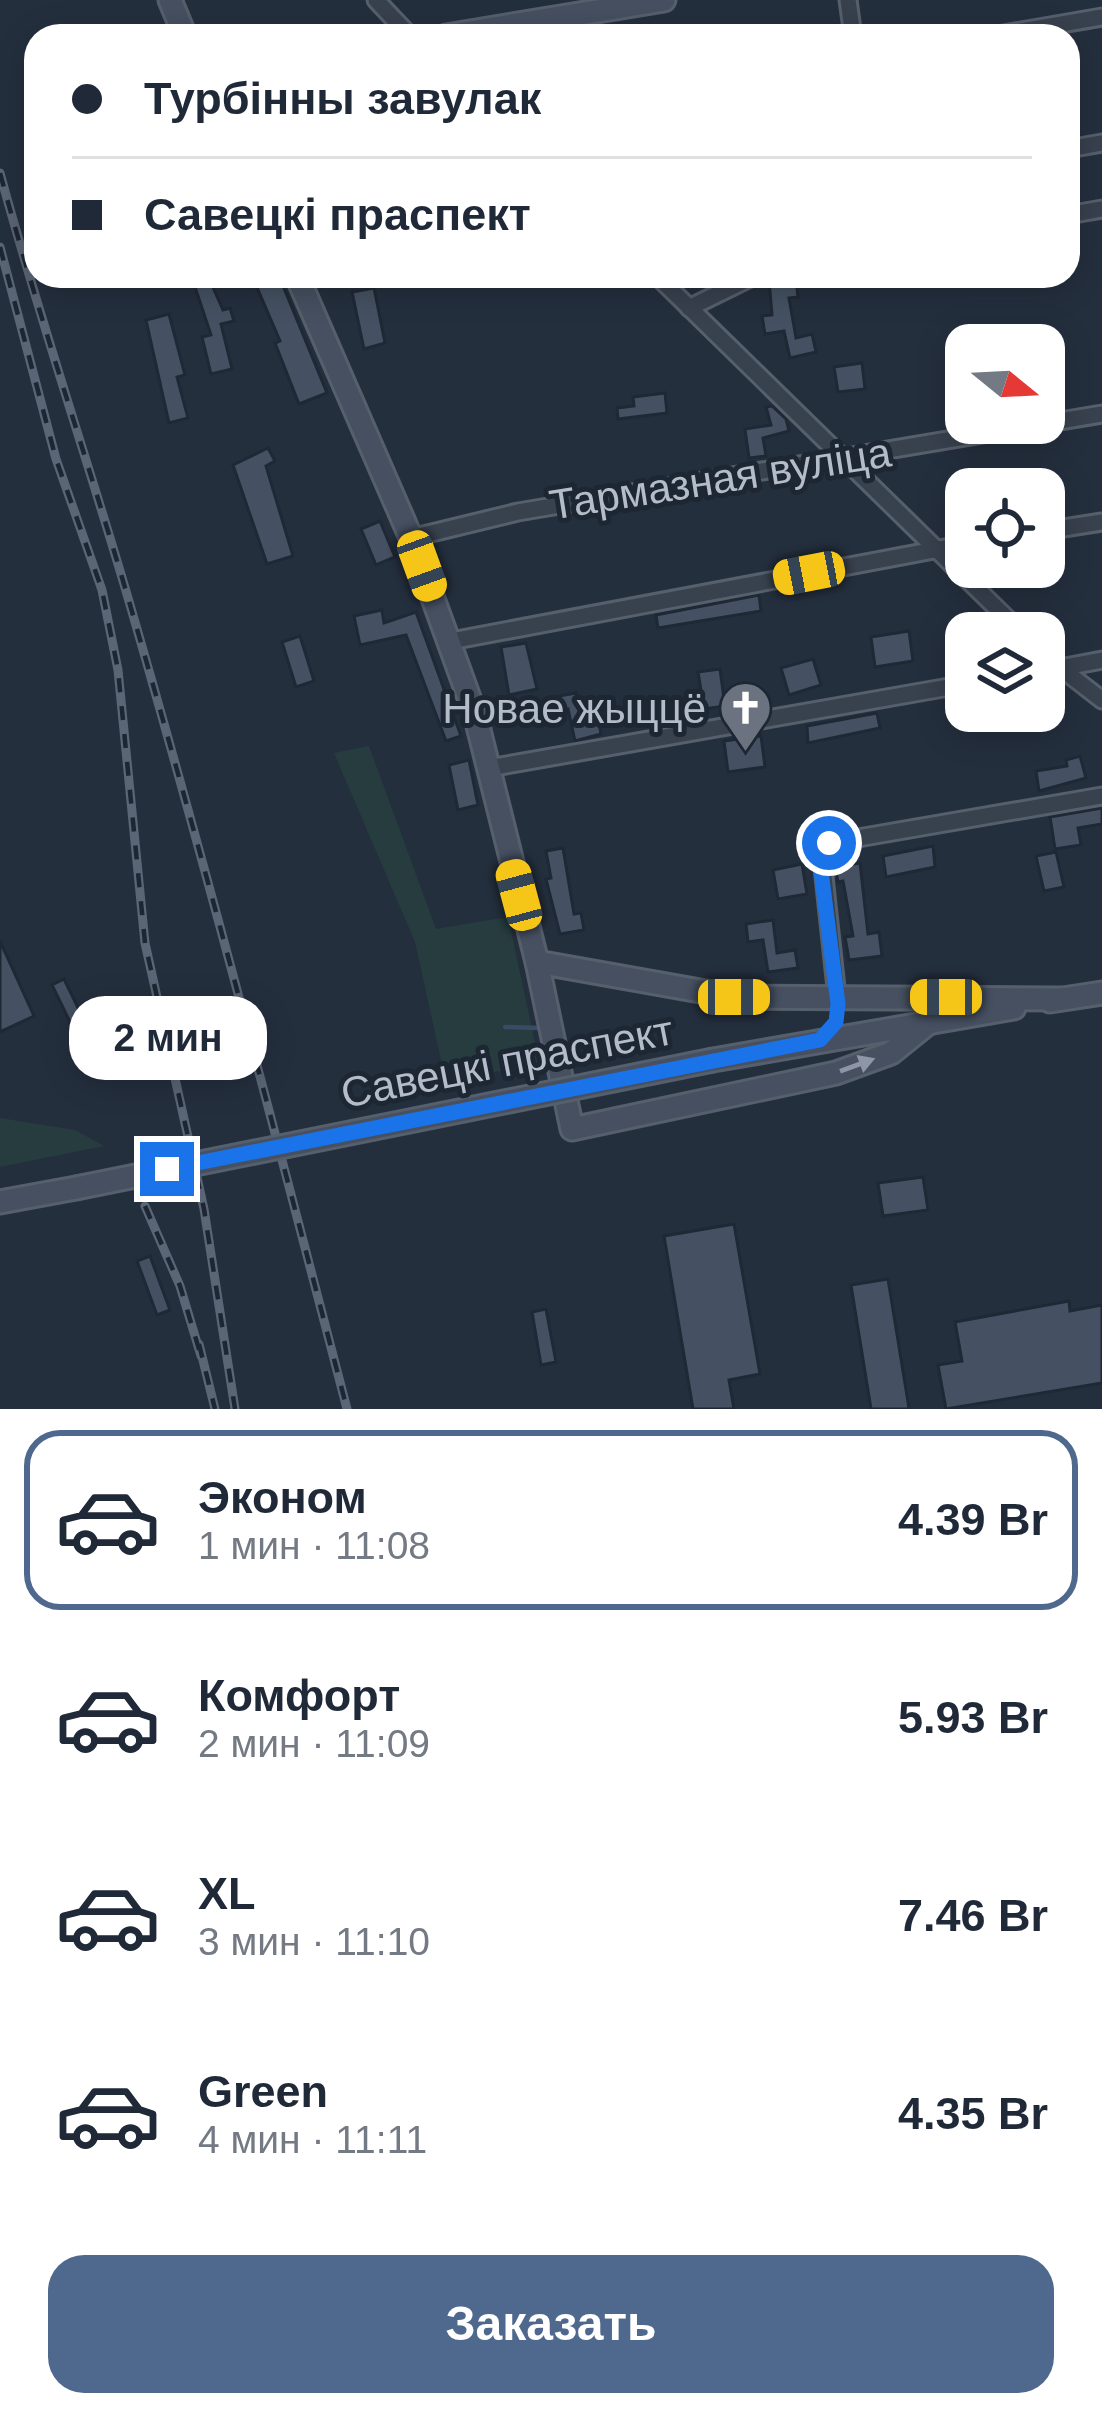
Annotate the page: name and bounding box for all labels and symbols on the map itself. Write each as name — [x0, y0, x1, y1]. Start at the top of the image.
north arrow — [945, 324, 1065, 444]
street label: Тармазная вуліца — [546, 428, 895, 529]
car — [393, 526, 451, 606]
car — [770, 548, 848, 598]
church icon: Новае жыццё — [717, 680, 773, 754]
place label: Новае жыццё — [442, 685, 706, 732]
route start — [802, 816, 856, 870]
car — [492, 856, 546, 934]
car — [698, 979, 770, 1015]
car — [910, 979, 982, 1015]
callout: 2 мин — [68, 995, 266, 1079]
street label: Савецкі праспект — [337, 1006, 677, 1117]
one-way arrow — [840, 1055, 876, 1074]
route end — [140, 1142, 194, 1196]

